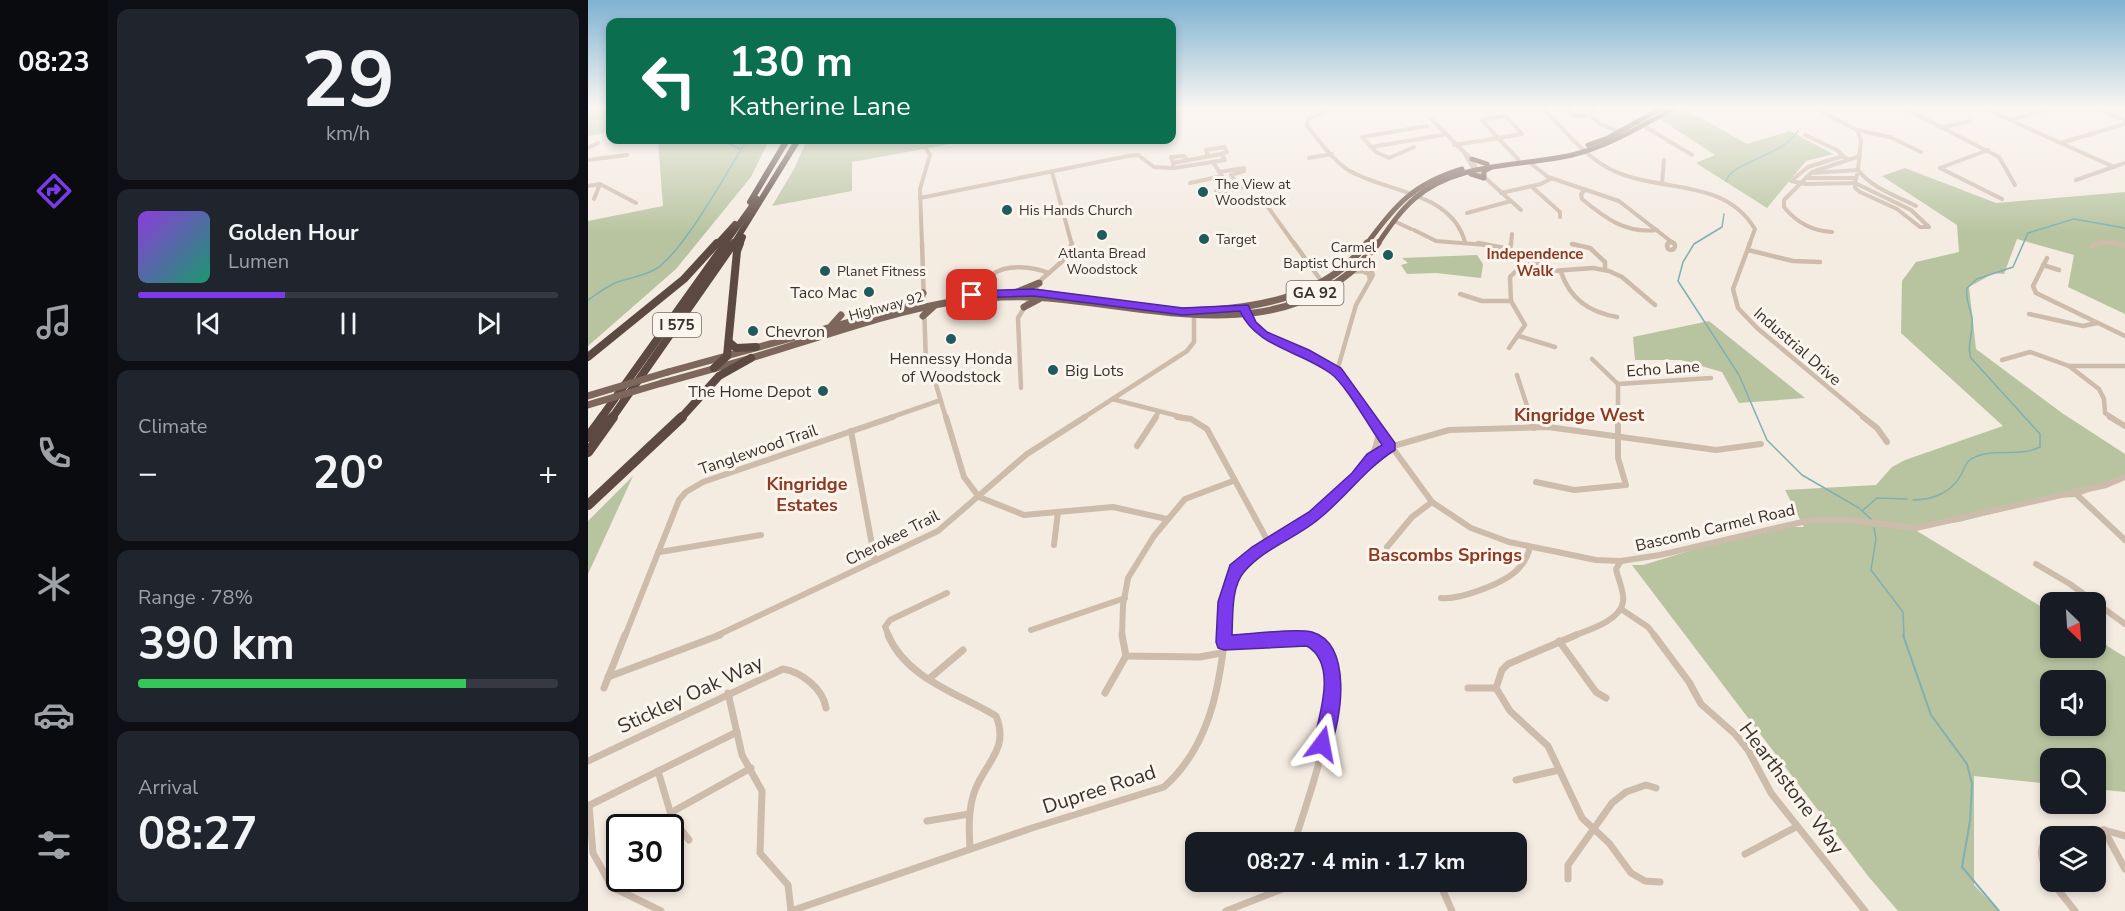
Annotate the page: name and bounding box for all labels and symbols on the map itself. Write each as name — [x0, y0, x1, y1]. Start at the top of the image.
place label: The View at Woodstock — [1215, 175, 1290, 210]
marker: The View at Woodstock — [1196, 185, 1210, 199]
place label: His Hands Church — [1019, 201, 1132, 220]
marker: His Hands Church — [1000, 203, 1014, 217]
marker: Atlanta Bread Woodstock — [1095, 228, 1109, 242]
place label: Target — [1216, 230, 1256, 249]
marker: Target — [1197, 232, 1211, 246]
place label: Carmel Baptist Church — [1283, 238, 1377, 273]
place label: Atlanta Bread Woodstock — [1058, 244, 1146, 279]
district label: Independence Walk — [1487, 244, 1584, 281]
marker: Carmel Baptist Church — [1381, 248, 1395, 262]
place label: Planet Fitness — [837, 262, 926, 281]
marker: Planet Fitness — [818, 264, 832, 278]
pin — [946, 269, 997, 320]
road number: GA 92 — [1286, 281, 1344, 305]
place label: Taco Mac — [790, 282, 858, 304]
marker: Taco Mac — [862, 285, 876, 299]
street label: Highway 92 — [847, 287, 926, 326]
street label: Industrial Drive — [1749, 303, 1846, 391]
road number: I 575 — [653, 313, 701, 337]
place label: Chevron — [765, 321, 825, 343]
marker: Chevron — [746, 324, 760, 338]
marker: Hennessy Honda of Woodstock — [944, 332, 958, 346]
place label: Hennessy Honda of Woodstock — [890, 348, 1012, 388]
street label: Echo Lane — [1626, 355, 1701, 383]
place label: Big Lots — [1065, 360, 1124, 382]
marker: Big Lots — [1046, 363, 1060, 377]
place label: The Home Depot — [688, 381, 811, 403]
marker: The Home Depot — [816, 384, 830, 398]
district label: Kingridge West — [1514, 403, 1644, 427]
street label: Tanglewood Trail — [696, 419, 821, 481]
district label: Kingridge Estates — [766, 472, 848, 517]
street label: Bascomb Carmel Road — [1633, 499, 1797, 557]
street label: Cherokee Trail — [842, 505, 943, 571]
district label: Bascombs Springs — [1368, 543, 1522, 567]
north arrow — [2040, 592, 2106, 658]
street label: Stickley Oak Way — [613, 649, 768, 740]
position arrow — [1290, 712, 1354, 776]
street label: Hearthstone Way — [1733, 717, 1851, 860]
street label: Dupree Road — [1039, 758, 1159, 821]
speed limit sign: 30 — [606, 814, 684, 892]

